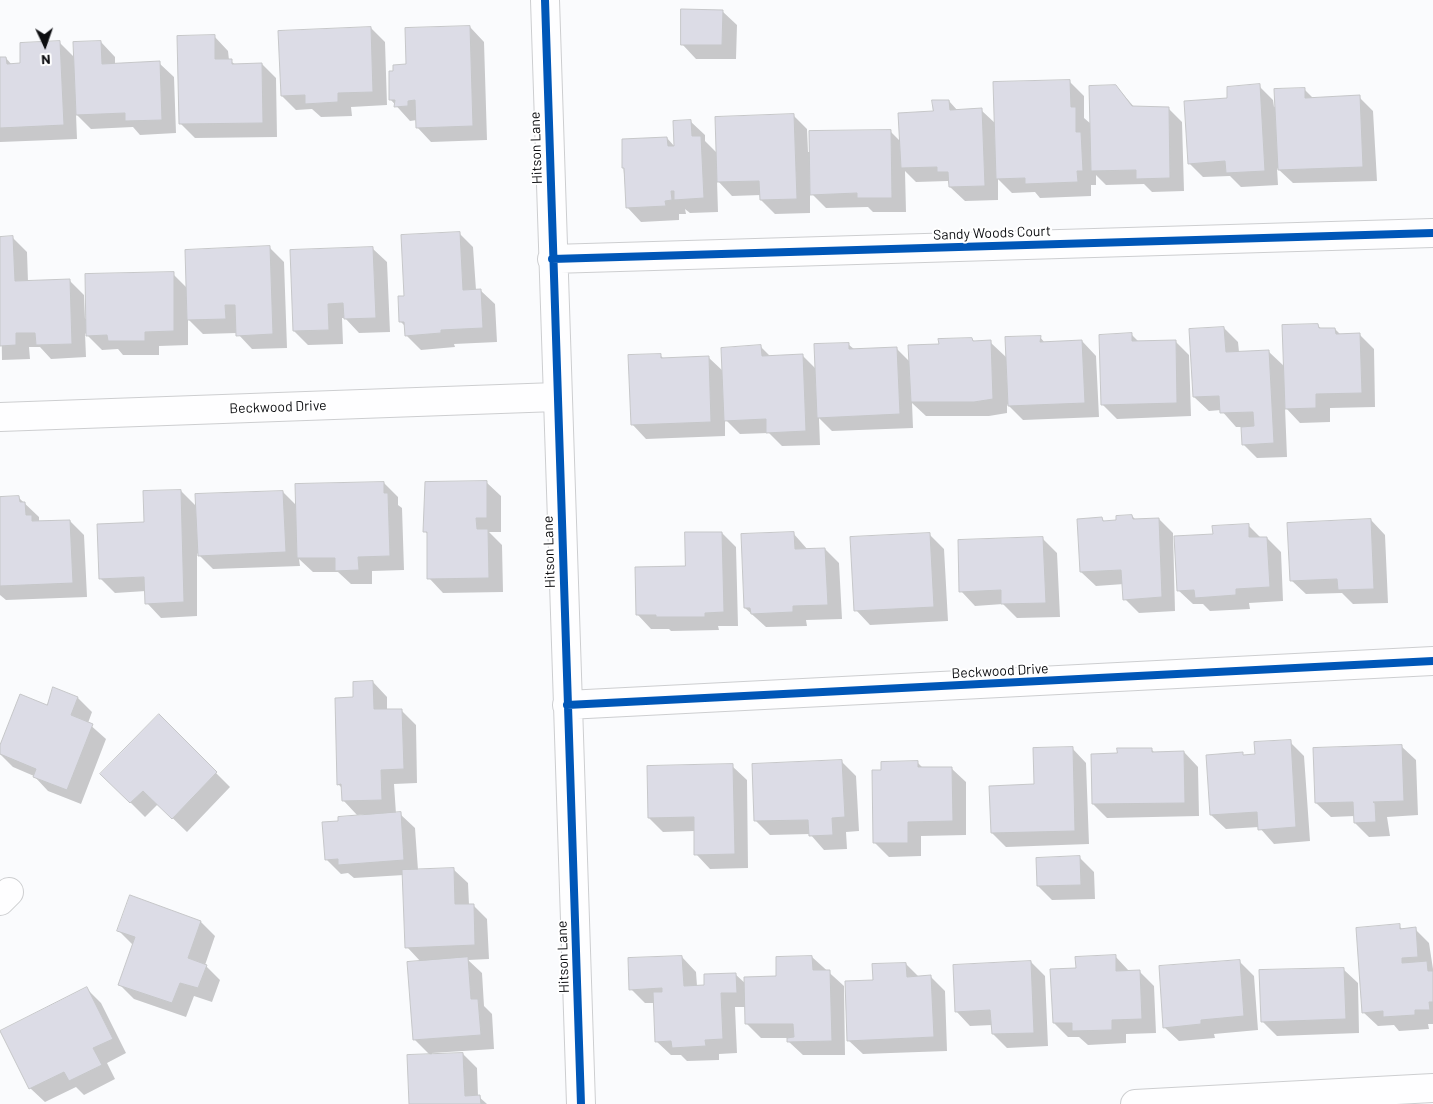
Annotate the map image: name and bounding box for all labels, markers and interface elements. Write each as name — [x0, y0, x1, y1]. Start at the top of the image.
north arrow — [20, 20, 70, 70]
text: N — [41, 52, 51, 69]
street label: Hitson Lane — [526, 111, 546, 185]
street label: Sandy Woods Court — [933, 223, 1051, 243]
street label: Beckwood Drive — [229, 397, 327, 417]
street label: Hitson Lane — [539, 515, 559, 589]
street label: Beckwood Drive — [951, 660, 1049, 682]
street label: Hitson Lane — [553, 920, 573, 994]

